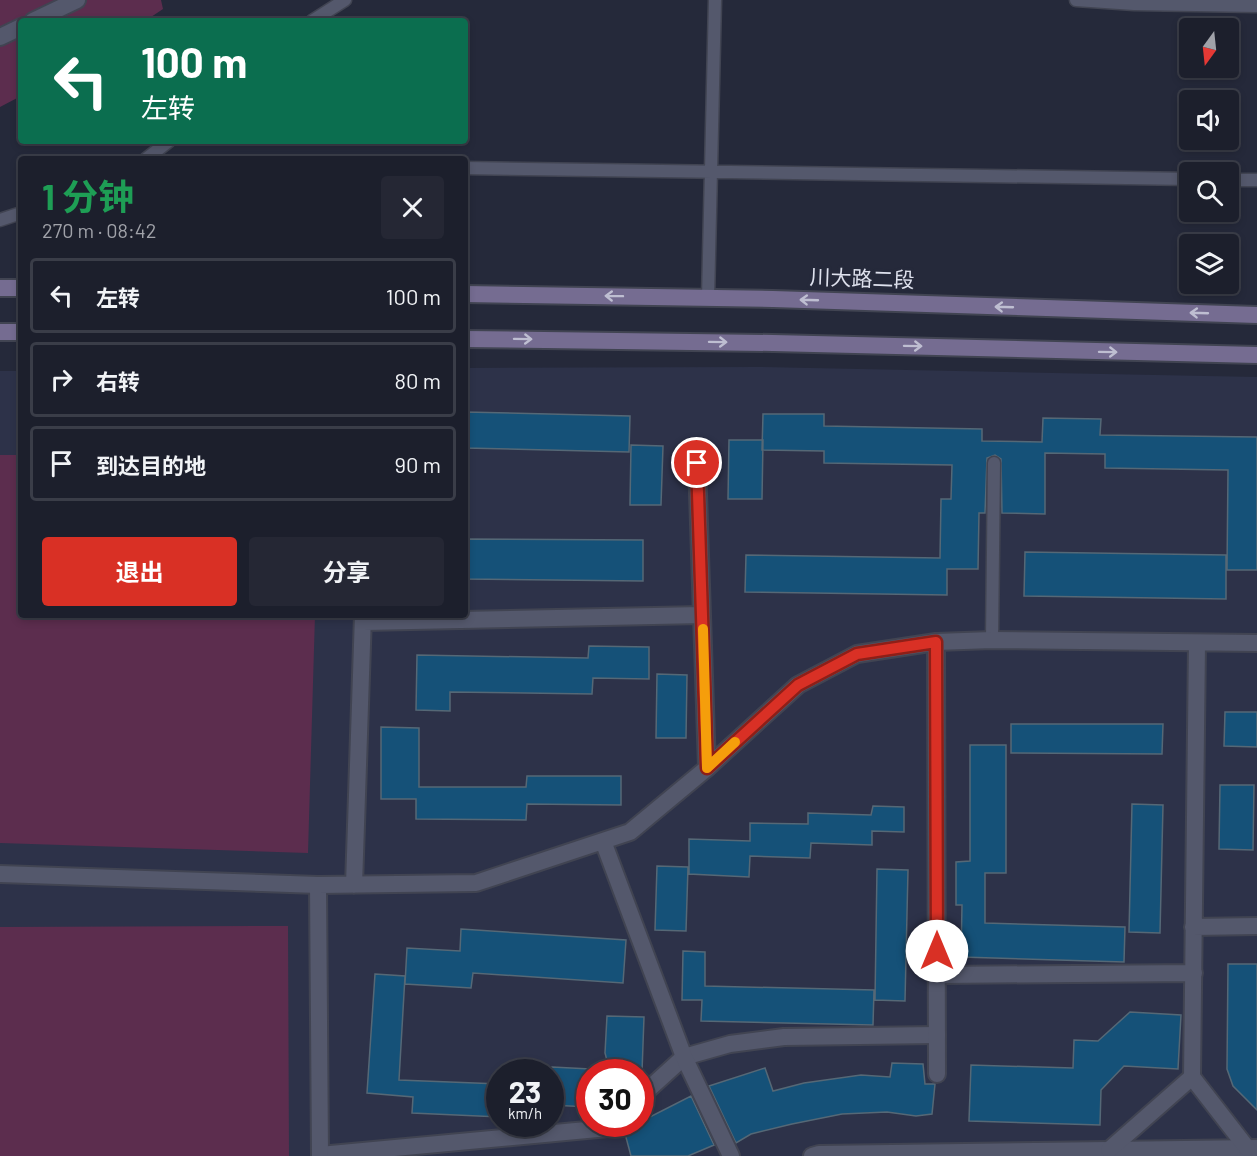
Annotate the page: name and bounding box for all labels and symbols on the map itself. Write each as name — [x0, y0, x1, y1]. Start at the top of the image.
north arrow — [1179, 18, 1239, 78]
street label: 川大路二段 — [809, 263, 915, 292]
one-way arrow — [604, 291, 624, 302]
one-way arrow — [799, 294, 819, 306]
one-way arrow — [994, 301, 1014, 312]
one-way arrow — [1189, 308, 1209, 319]
one-way arrow — [513, 333, 533, 345]
one-way arrow — [708, 336, 728, 348]
one-way arrow — [903, 341, 923, 352]
one-way arrow — [1098, 346, 1118, 357]
pin — [671, 437, 722, 488]
position arrow — [905, 919, 969, 983]
speed limit sign: 30 — [576, 1059, 654, 1137]

